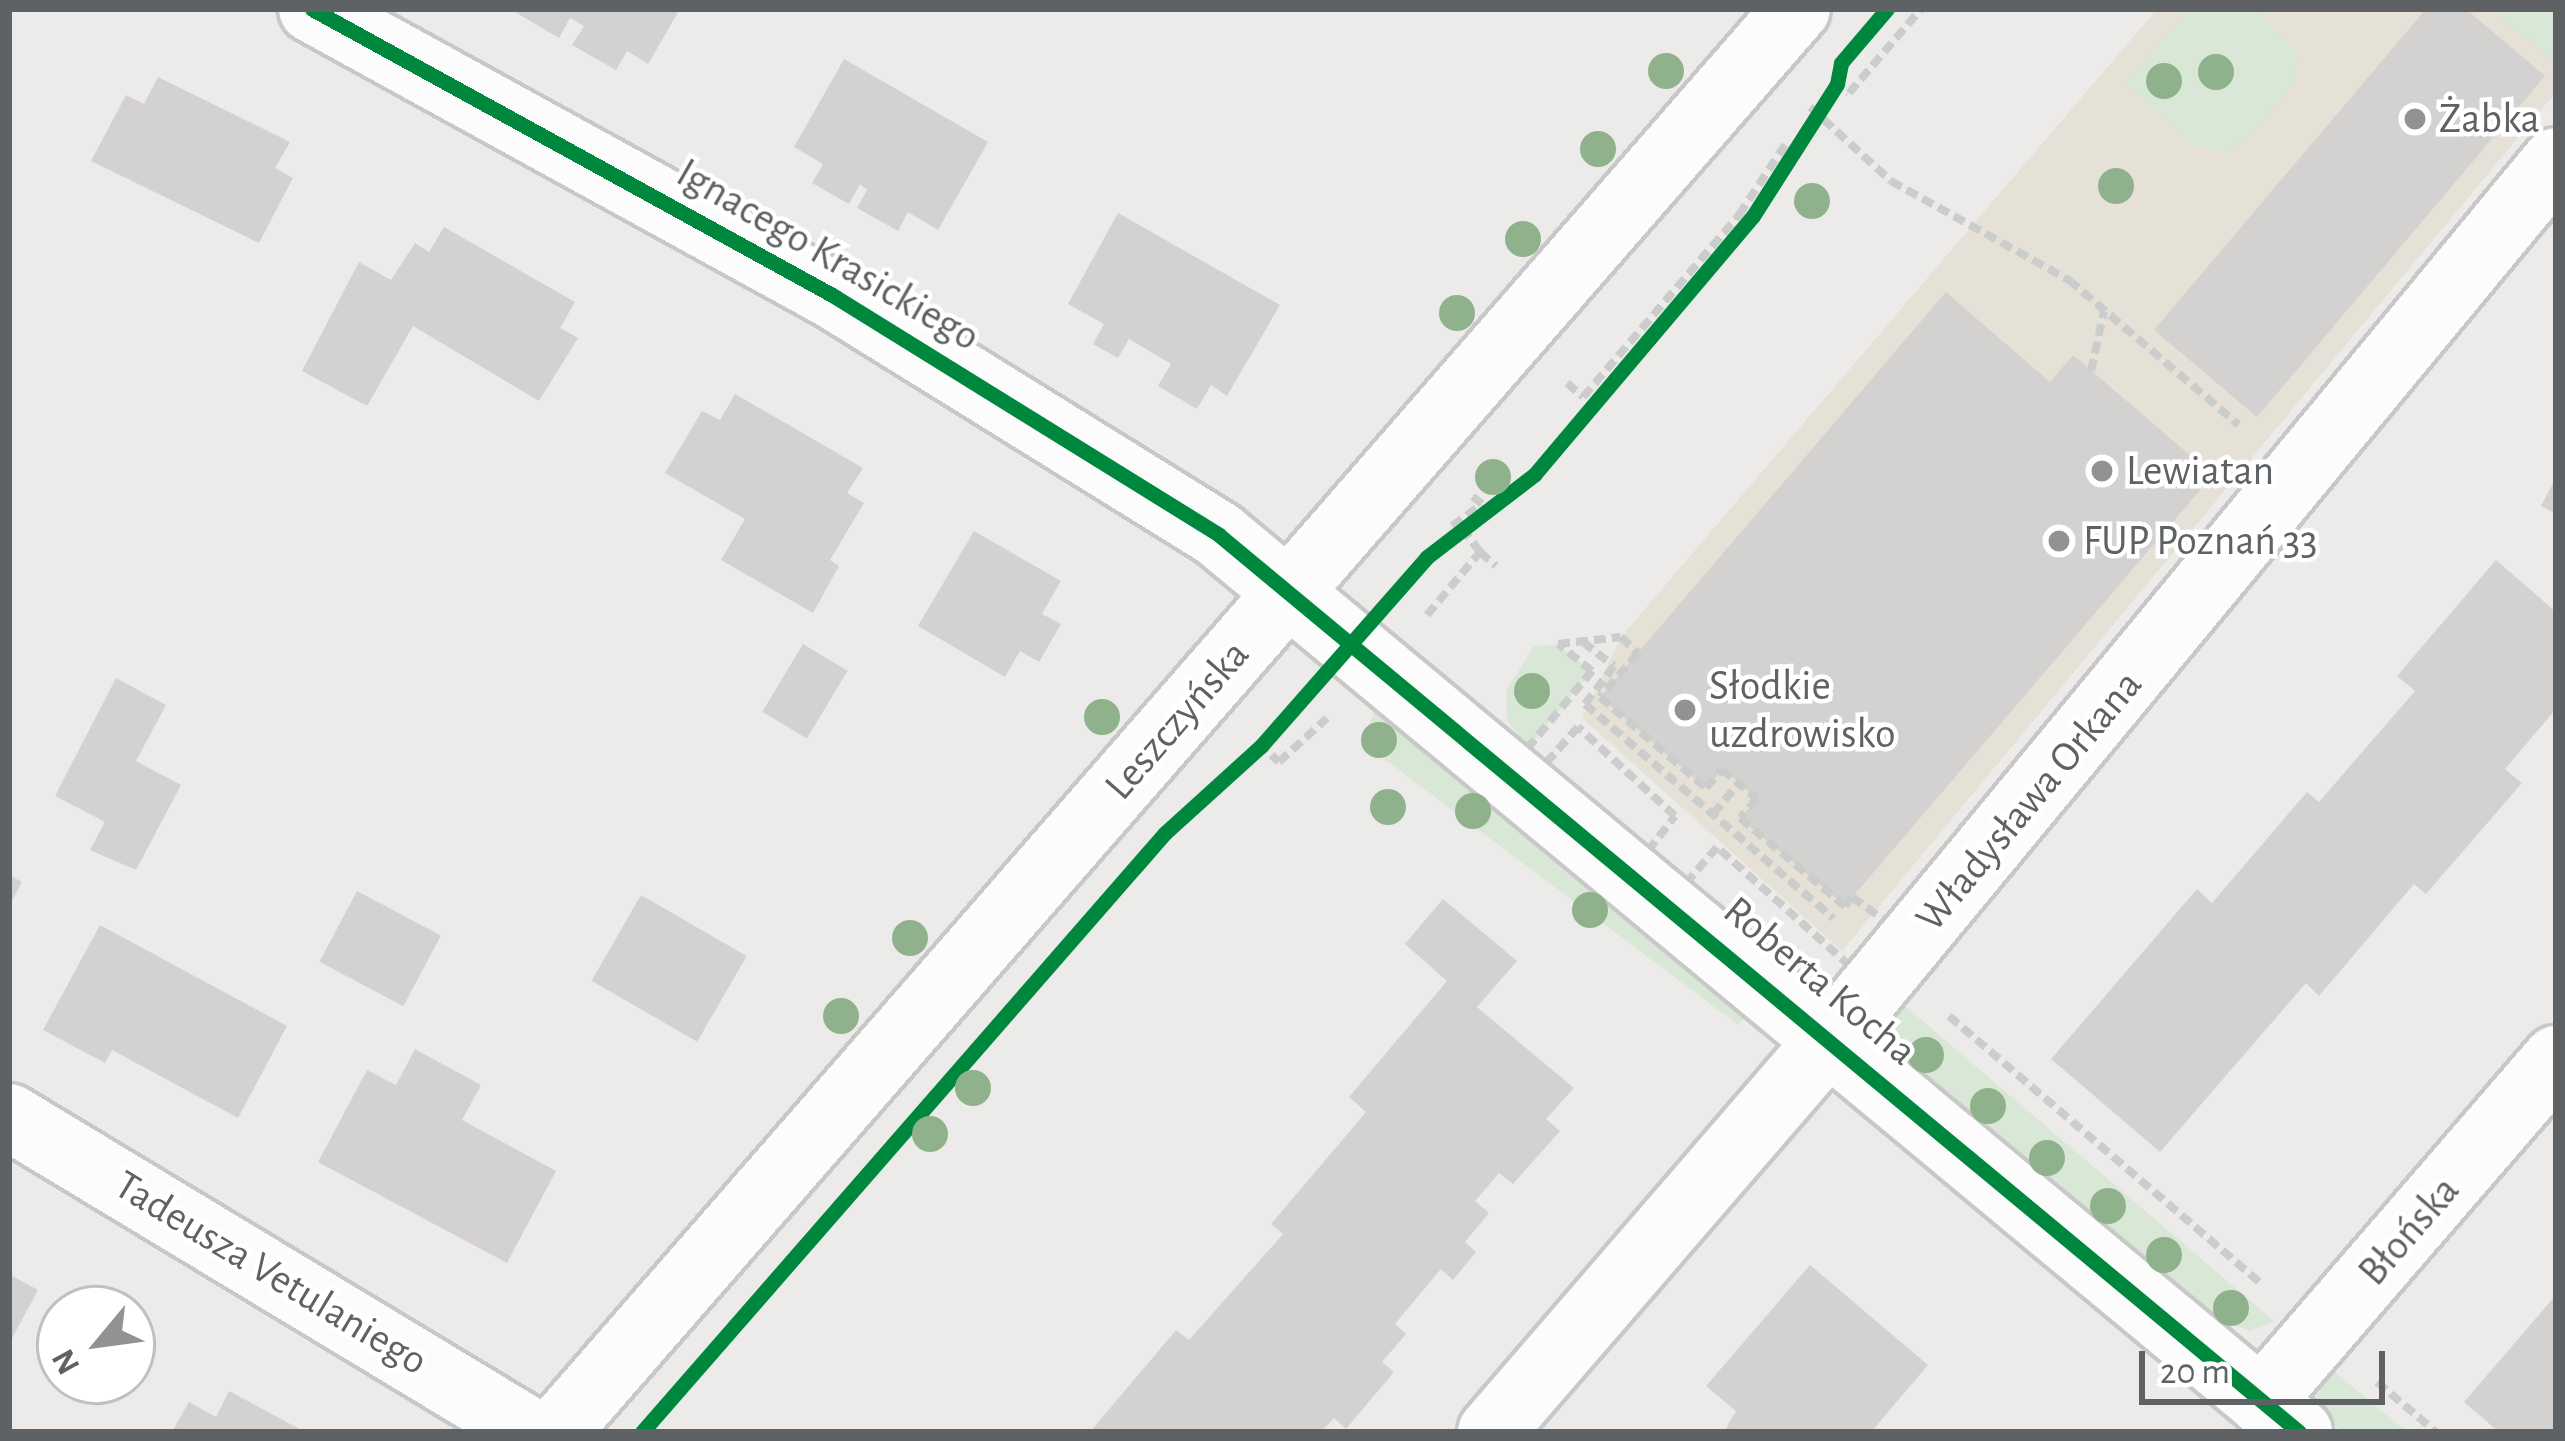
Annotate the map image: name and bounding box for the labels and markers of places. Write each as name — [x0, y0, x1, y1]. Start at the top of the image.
place label: Żabka — [2439, 94, 2540, 144]
marker: Żabka — [2402, 106, 2428, 132]
place label: Lewiatan — [2126, 446, 2274, 496]
marker: Lewiatan — [2089, 458, 2115, 484]
place label: FUP Poznań 33 — [2083, 516, 2318, 566]
marker: FUP Poznań 33 — [2046, 528, 2072, 554]
place label: Słodkie uzdrowisko — [1709, 661, 1896, 760]
marker: Słodkie uzdrowisko — [1672, 697, 1698, 723]

